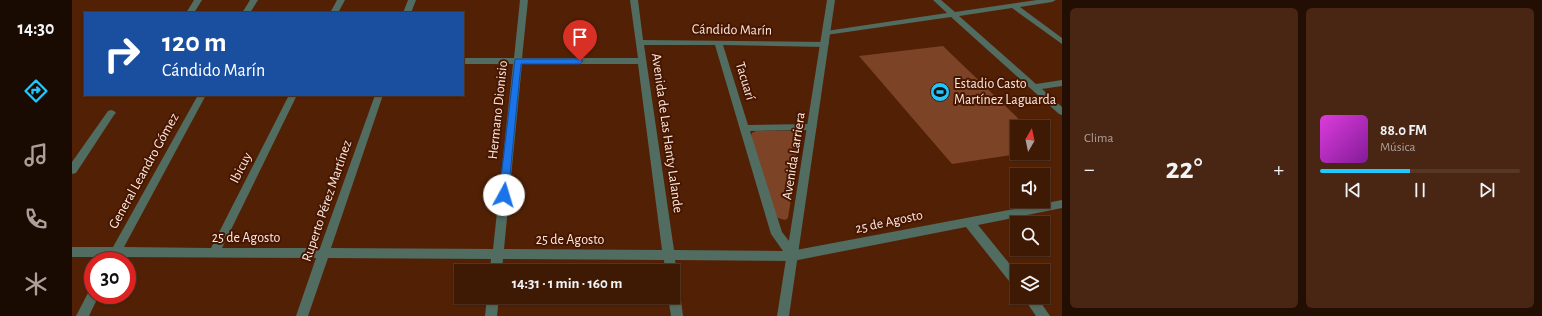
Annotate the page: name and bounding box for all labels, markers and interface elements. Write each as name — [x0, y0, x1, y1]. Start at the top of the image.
text: 14:30 — [18, 20, 54, 38]
pin — [563, 20, 597, 61]
street label: Cándido Marín — [692, 22, 772, 38]
icon: arrive — [569, 26, 591, 48]
icon: right — [96, 28, 148, 80]
text: 120 m — [162, 29, 227, 57]
street label: Avenida de Las Hanty Lalande — [649, 52, 685, 214]
street label: Hermano Dionisio — [486, 60, 510, 160]
street label: Tacuarí — [733, 60, 758, 102]
text: Cándido Marín — [162, 62, 265, 80]
icon: directions — [22, 77, 50, 105]
place label: Estadio Casto Martínez Laguarda — [954, 77, 1057, 107]
sports icon: Estadio Casto Martínez Laguarda — [929, 81, 951, 103]
street label: General Leandro Gómez — [106, 111, 182, 231]
street label: Avenida Larriera — [780, 111, 808, 201]
north arrow — [1010, 120, 1050, 160]
map controls — [1010, 120, 1050, 304]
text: 88.0 FM — [1380, 123, 1427, 138]
text: Clima — [1084, 132, 1114, 145]
street label: Ruperto Pérez Martínez — [300, 138, 354, 264]
icon: music — [22, 141, 50, 169]
text: Música — [1380, 141, 1415, 154]
street label: Ibicuy — [227, 150, 255, 186]
text: 22° — [1165, 154, 1203, 184]
text: − — [1084, 158, 1095, 180]
text: + — [1273, 158, 1284, 180]
button: sound — [1010, 168, 1050, 208]
position arrow — [483, 174, 525, 216]
icon: previous — [1342, 179, 1364, 201]
icon: pause — [1409, 179, 1431, 201]
icon: next — [1476, 179, 1498, 201]
icon: phone — [22, 205, 50, 233]
street label: 25 de Agosto — [854, 208, 924, 236]
button: search — [1010, 216, 1050, 256]
street label: 25 de Agosto — [212, 231, 280, 245]
street label: 25 de Agosto — [536, 233, 604, 247]
speed limit sign: 30 — [84, 252, 136, 304]
button: layers — [1010, 264, 1050, 304]
icon: climate — [22, 270, 50, 298]
text: 14:31 · 1 min · 160 m — [512, 276, 622, 291]

